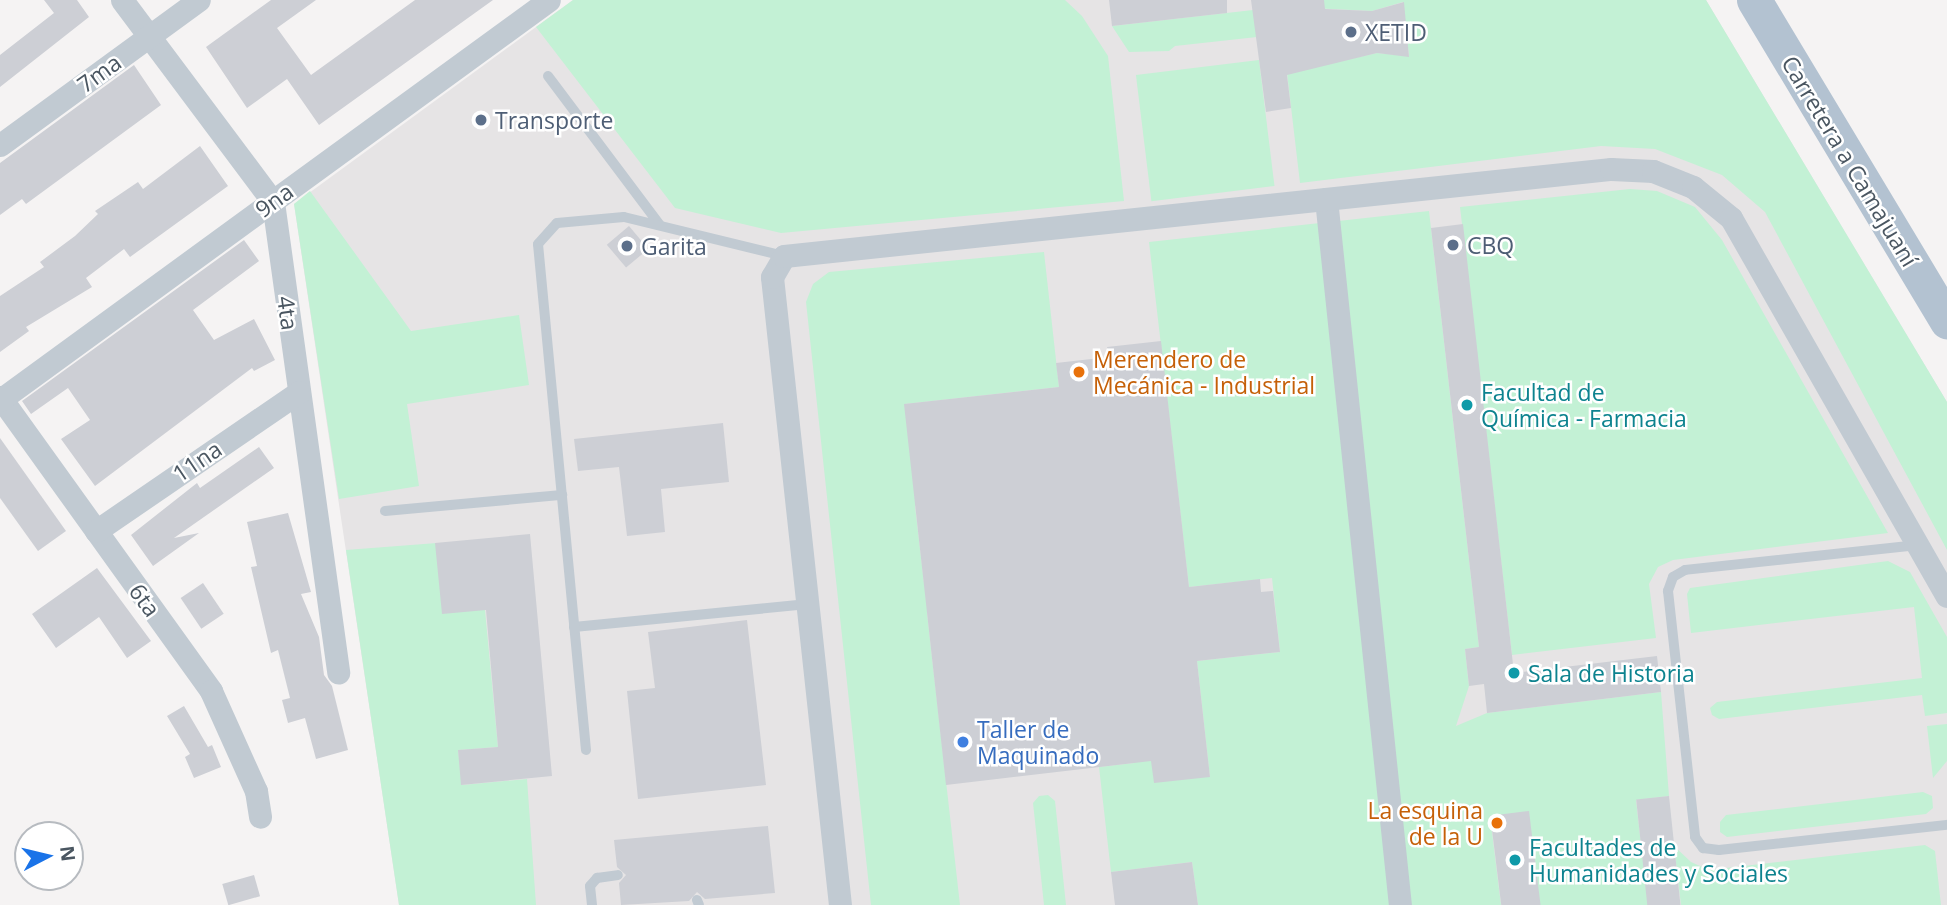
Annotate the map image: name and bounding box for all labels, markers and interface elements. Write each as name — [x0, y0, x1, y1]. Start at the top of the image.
place label: XETID — [1365, 18, 1427, 46]
marker: XETID — [1343, 24, 1359, 40]
street label: 7ma — [72, 48, 126, 98]
street label: Carretera a Camajuaní — [1776, 51, 1924, 271]
place label: Transporte — [495, 106, 613, 134]
marker: Transporte — [473, 112, 489, 128]
street label: 9na — [250, 177, 298, 223]
place label: CBQ — [1467, 231, 1514, 259]
place label: Garita — [641, 232, 707, 260]
marker: CBQ — [1445, 237, 1461, 253]
marker: Garita — [619, 238, 635, 254]
street label: 4ta — [272, 294, 304, 332]
place label: Merendero de Mecánica - Industrial — [1093, 345, 1315, 399]
marker: Merendero de Mecánica - Industrial — [1071, 364, 1087, 380]
place label: Facultad de Química - Farmacia — [1481, 378, 1687, 432]
marker: Facultad de Química - Farmacia — [1459, 397, 1475, 413]
street label: 11na — [167, 435, 227, 487]
street label: 6ta — [124, 578, 166, 622]
place label: Sala de Historia — [1528, 659, 1695, 687]
marker: Sala de Historia — [1506, 665, 1522, 681]
place label: Taller de Maquinado — [977, 715, 1099, 769]
marker: Taller de Maquinado — [955, 734, 971, 750]
place label: La esquina de la U — [1367, 796, 1483, 850]
marker: La esquina de la U — [1489, 815, 1505, 831]
north arrow — [14, 821, 84, 891]
place label: Facultades de Humanidades y Sociales — [1529, 833, 1788, 887]
text: N — [54, 844, 82, 863]
marker: Facultades de Humanidades y Sociales — [1507, 852, 1523, 868]

